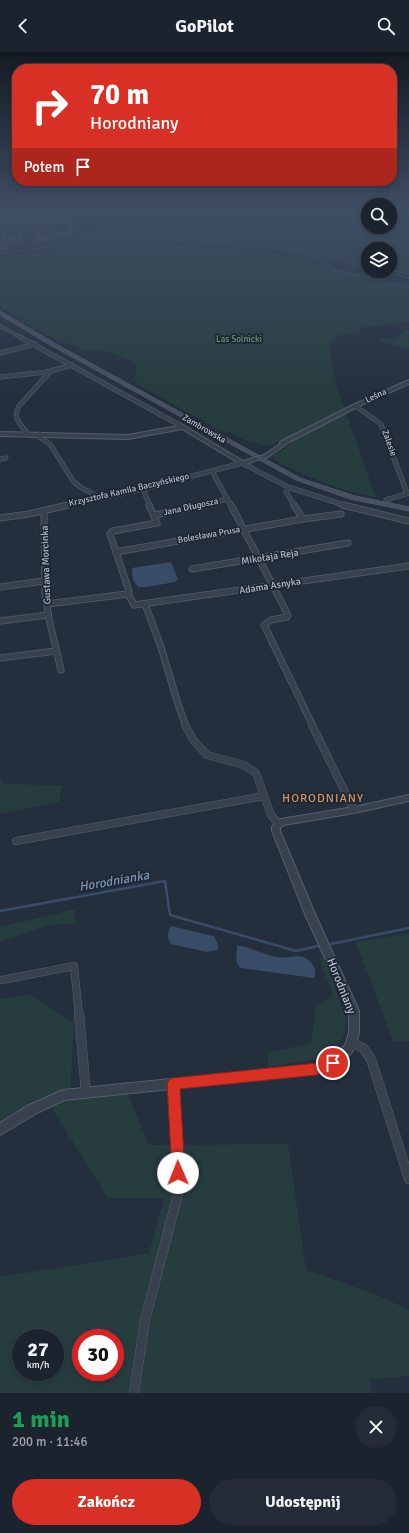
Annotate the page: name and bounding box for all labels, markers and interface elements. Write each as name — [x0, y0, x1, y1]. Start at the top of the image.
icon: back — [12, 15, 34, 37]
text: GoPilot — [175, 15, 234, 37]
icon: search — [375, 15, 397, 37]
text: 70 m — [90, 78, 149, 112]
icon: right — [24, 80, 76, 132]
text: Horodniany — [90, 112, 178, 134]
icon: arrive — [72, 156, 94, 178]
text: Potem — [24, 158, 64, 176]
map controls — [361, 198, 397, 278]
button: search — [361, 198, 397, 234]
button: layers — [361, 242, 397, 278]
park label: Las Solnicki — [216, 334, 262, 345]
street label: Leśna — [364, 386, 389, 406]
street label: Zambrowska — [180, 412, 228, 446]
street label: Zalesie — [379, 428, 399, 458]
street label: Krzysztofa Kamila Baczyńskiego — [68, 471, 190, 509]
street label: Jana Długosza — [163, 496, 220, 518]
street label: Bolesława Prusa — [177, 524, 242, 546]
street label: Gustawa Morcinka — [39, 525, 53, 605]
street label: Mikołaja Reja — [240, 547, 300, 567]
street label: Adama Asnyka — [238, 575, 302, 597]
district label: HORODNIANY — [282, 791, 364, 806]
water label: Horodnianka — [78, 867, 151, 895]
street label: Horodniany — [323, 956, 359, 1017]
pin — [316, 1046, 350, 1080]
icon: arrive — [322, 1052, 344, 1074]
position arrow — [157, 1152, 199, 1194]
speed limit sign: 30 — [72, 1329, 124, 1381]
text: 27 — [27, 1337, 49, 1362]
text: km/h — [27, 1359, 49, 1371]
text: 1 min — [12, 1404, 70, 1434]
button: close — [355, 1406, 397, 1448]
text: 200 m · 11:46 — [12, 1434, 88, 1450]
button: Zakończ — [12, 1479, 201, 1525]
button: Udostępnij — [209, 1479, 397, 1525]

